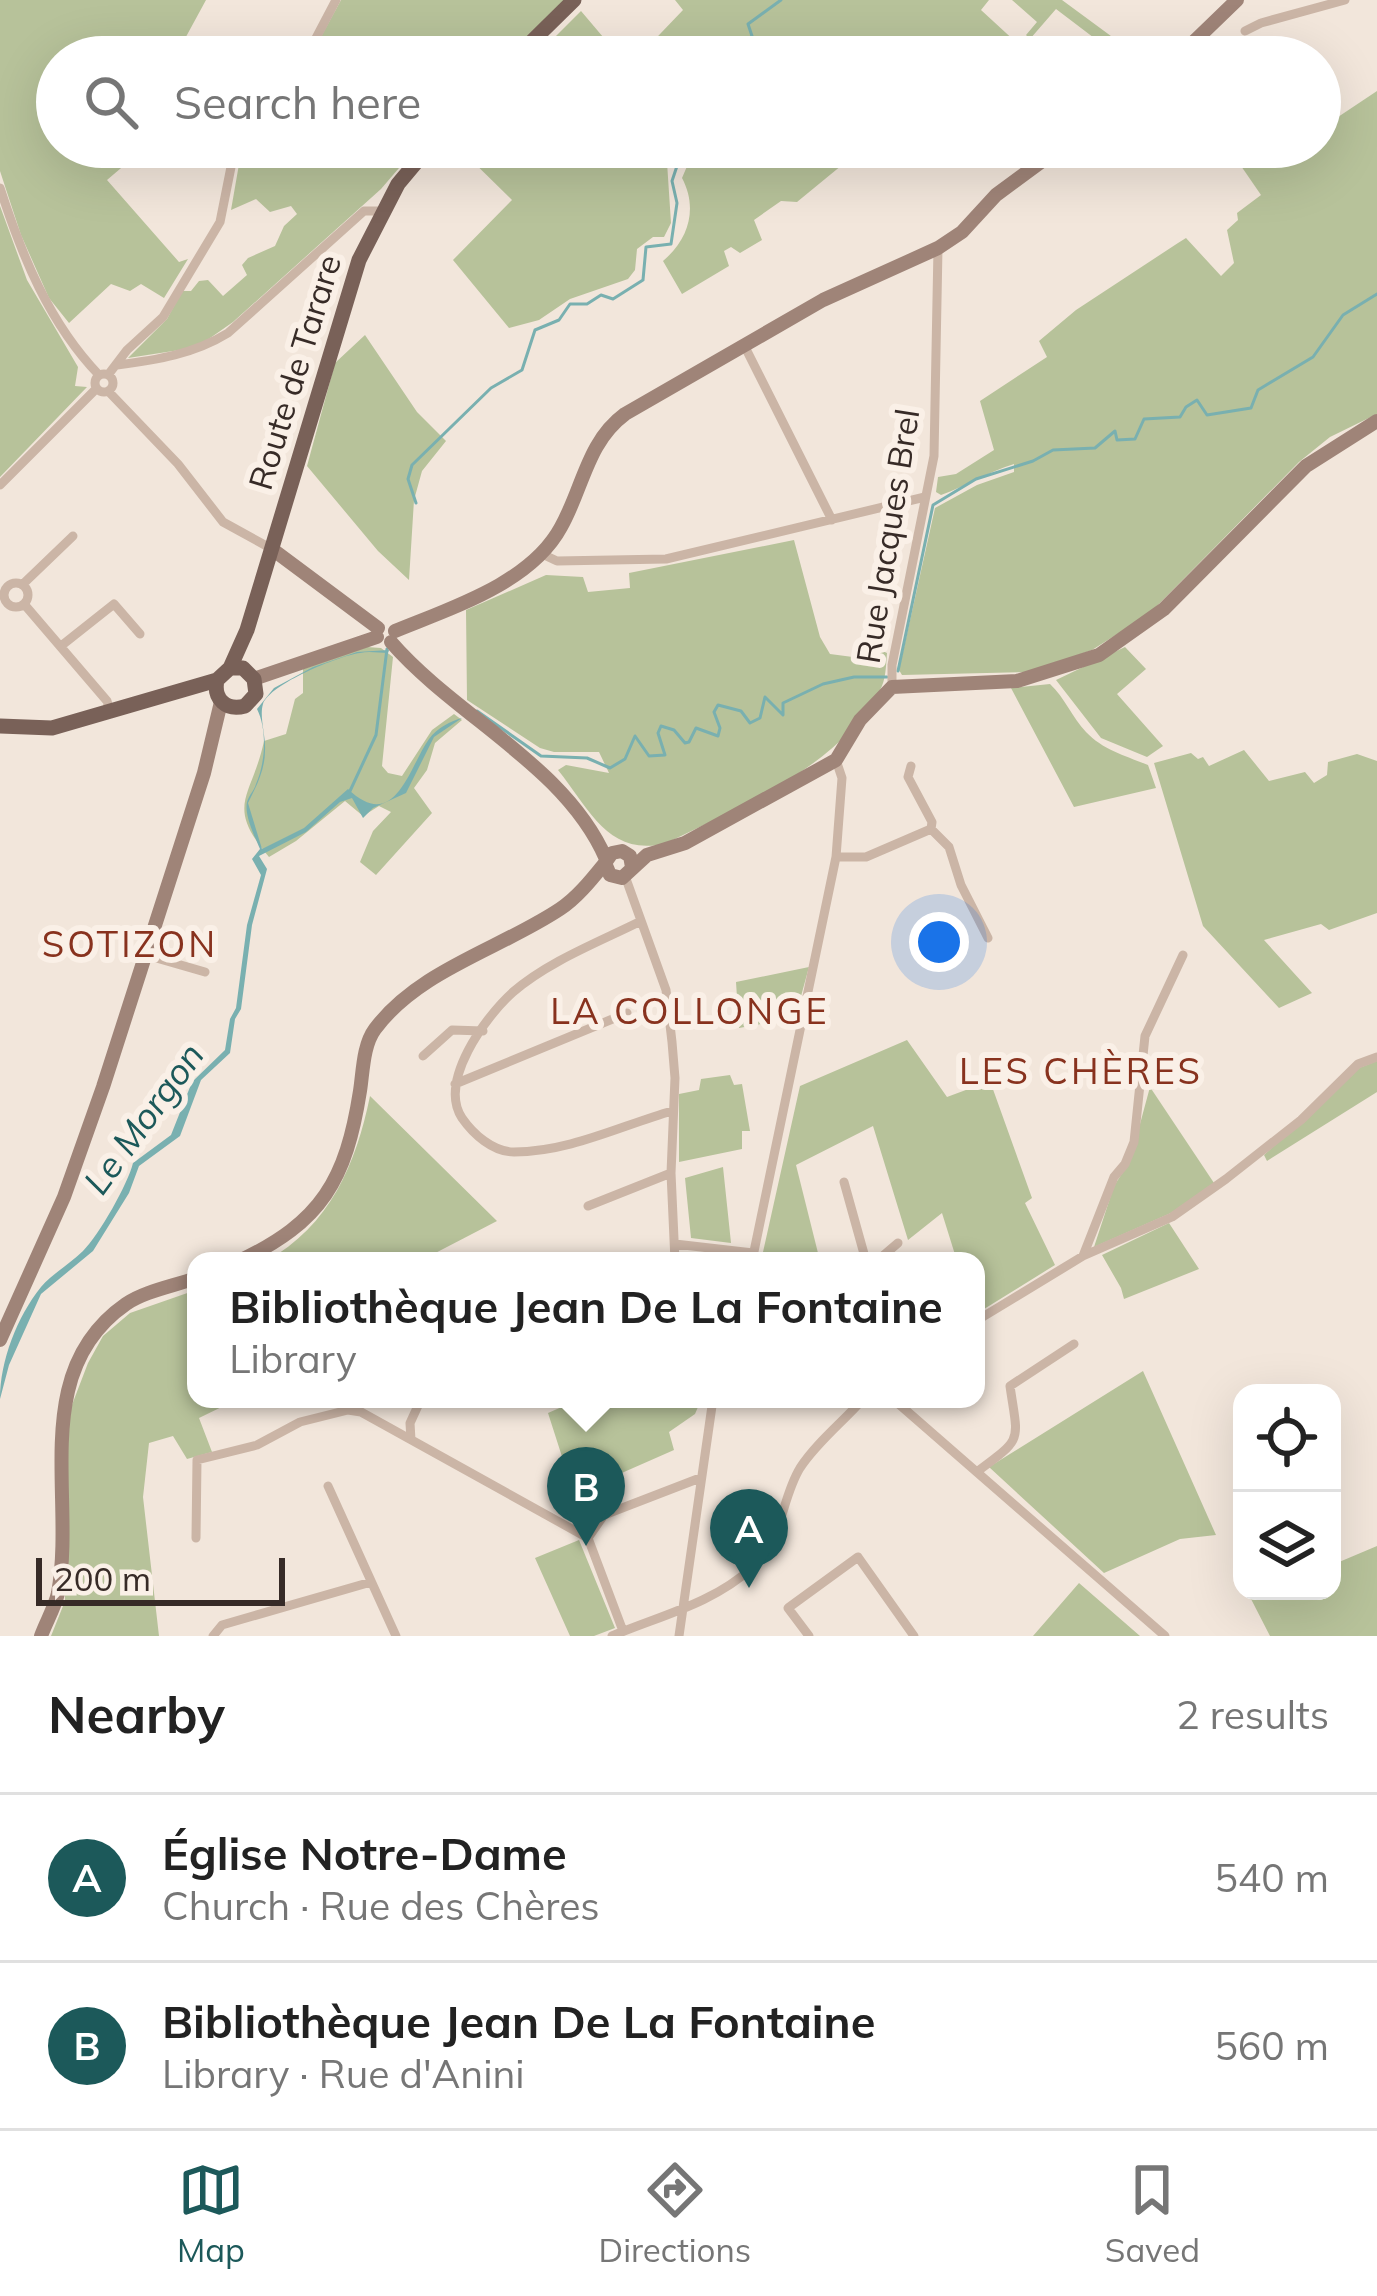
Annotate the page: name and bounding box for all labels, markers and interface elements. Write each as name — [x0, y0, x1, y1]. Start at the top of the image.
search box — [36, 36, 1341, 168]
icon: search — [78, 69, 144, 135]
text: Search here — [174, 74, 421, 130]
street label: Route de Tarare — [239, 250, 349, 494]
street label: Rue Jacques Brel — [847, 406, 927, 666]
your location — [909, 912, 969, 972]
district label: SOTIZON — [42, 921, 218, 966]
district label: LA COLLONGE — [550, 988, 830, 1033]
water label: Le Morgon — [73, 1034, 213, 1202]
district label: LES CHÈRES — [959, 1048, 1203, 1093]
popup — [187, 1252, 985, 1408]
text: Bibliothèque Jean De La Fontaine — [229, 1278, 943, 1334]
text: Library — [229, 1334, 357, 1383]
map controls — [1233, 1384, 1341, 1600]
button: locate — [1233, 1384, 1341, 1492]
pin: B — [547, 1447, 625, 1546]
pin: A — [710, 1489, 788, 1588]
button: layers — [1233, 1492, 1341, 1600]
scale bar — [36, 1552, 285, 1605]
text: 200 m — [54, 1558, 151, 1599]
text: Nearby — [48, 1682, 225, 1746]
text: 2 results — [1176, 1690, 1329, 1739]
text: Église Notre-Dame — [162, 1825, 567, 1881]
text: A — [72, 1853, 102, 1902]
text: 540 m — [1214, 1853, 1329, 1902]
text: Church · Rue des Chères — [162, 1881, 600, 1930]
text: Bibliothèque Jean De La Fontaine — [162, 1993, 875, 2049]
text: B — [74, 2021, 100, 2070]
text: 560 m — [1214, 2021, 1329, 2070]
text: Library · Rue d'Anini — [162, 2049, 525, 2098]
tab: Map — [177, 2157, 245, 2270]
tab: Directions — [599, 2157, 751, 2270]
tab: Saved — [1105, 2157, 1200, 2270]

